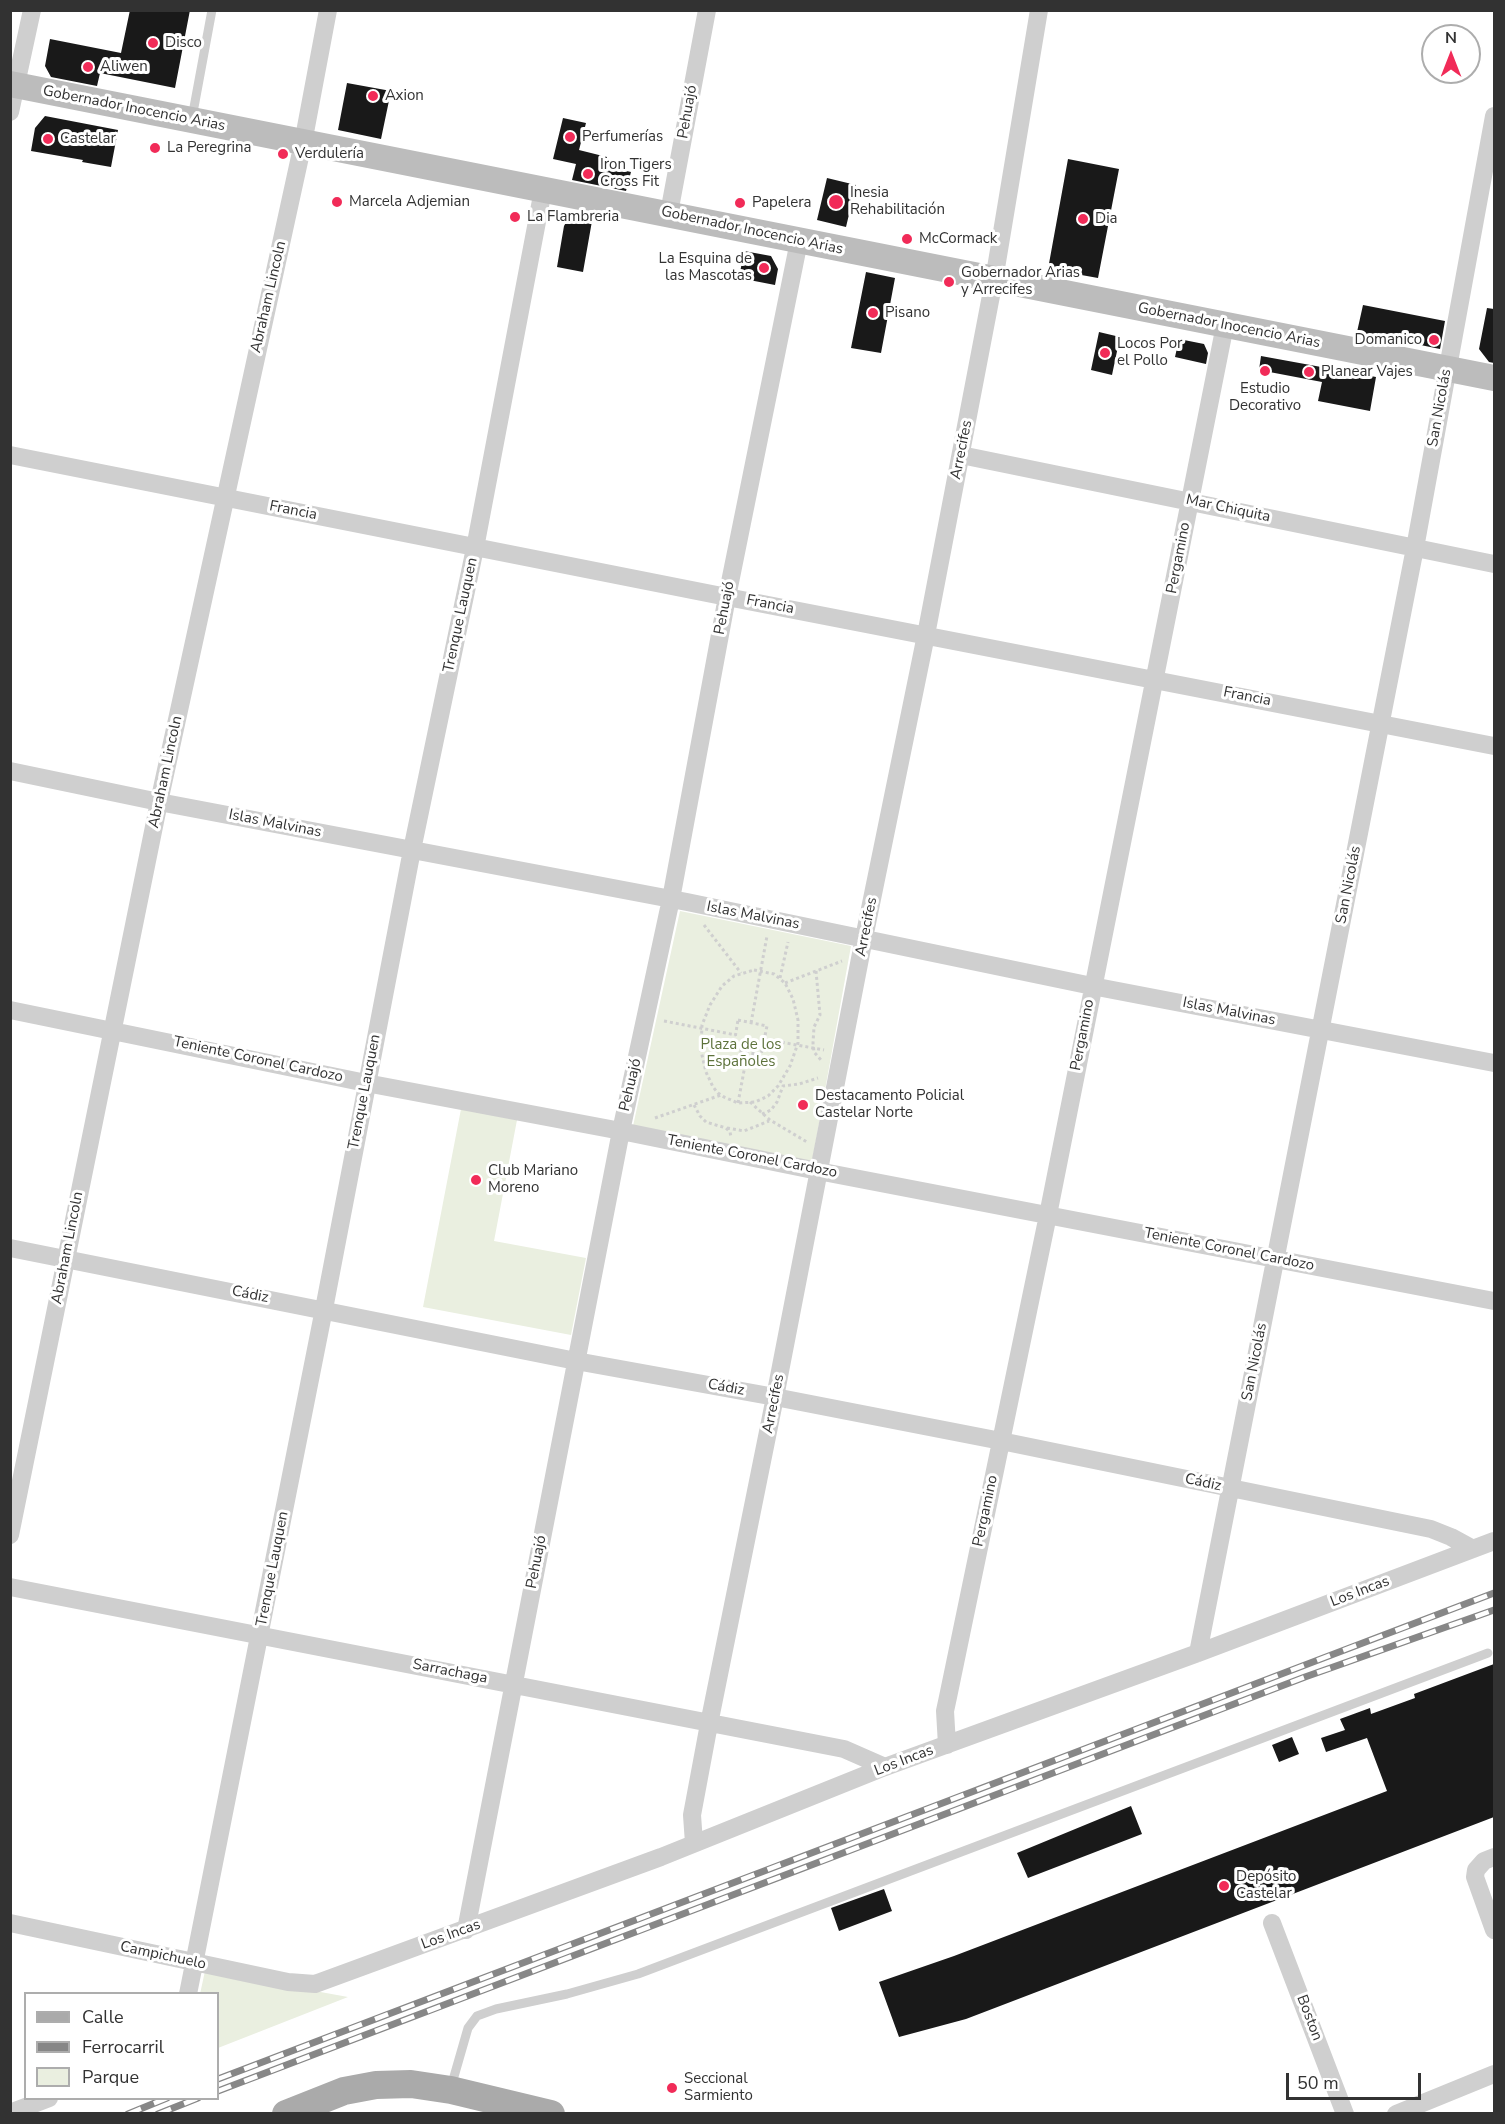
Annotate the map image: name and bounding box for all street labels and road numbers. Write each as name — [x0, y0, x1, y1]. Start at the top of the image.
street label: Gobernador Inocencio Arias — [41, 82, 227, 136]
street label: Pehuajó — [674, 84, 702, 140]
street label: Gobernador Inocencio Arias — [659, 203, 845, 259]
street label: Abraham Lincoln — [247, 239, 291, 355]
street label: Gobernador Inocencio Arias — [1136, 299, 1322, 353]
street label: San Nicolás — [1424, 368, 1456, 448]
street label: Arrecifes — [947, 419, 977, 481]
street label: Mar Chiquita — [1184, 491, 1272, 527]
street label: Francia — [268, 498, 318, 524]
street label: Pergamino — [1163, 521, 1195, 595]
street label: Trenque Lauquen — [440, 556, 482, 674]
street label: Pehuajó — [711, 580, 739, 636]
street label: Francia — [745, 592, 795, 618]
street label: Francia — [1222, 684, 1272, 710]
street label: Abraham Lincoln — [145, 714, 187, 830]
street label: Islas Malvinas — [227, 806, 323, 842]
street label: San Nicolás — [1333, 845, 1365, 925]
street label: Arrecifes — [852, 896, 882, 958]
street label: Islas Malvinas — [705, 898, 801, 934]
street label: Islas Malvinas — [1181, 994, 1277, 1030]
street label: Pergamino — [1067, 998, 1099, 1072]
street label: Teniente Coronel Cardozo — [172, 1033, 344, 1087]
street label: Trenque Lauquen — [345, 1033, 385, 1151]
street label: Pehuajó — [616, 1057, 646, 1113]
street label: Teniente Coronel Cardozo — [665, 1132, 839, 1182]
street label: Abraham Lincoln — [48, 1190, 88, 1306]
street label: Teniente Coronel Cardozo — [1142, 1225, 1316, 1275]
street label: Cádiz — [230, 1283, 270, 1307]
street label: San Nicolás — [1239, 1322, 1271, 1402]
street label: Arrecifes — [759, 1373, 789, 1435]
street label: Cádiz — [706, 1376, 746, 1400]
street label: Cádiz — [1183, 1470, 1223, 1496]
street label: Pergamino — [970, 1474, 1002, 1548]
street label: Trenque Lauquen — [253, 1510, 293, 1628]
street label: Pehuajó — [523, 1534, 551, 1590]
street label: Los Incas — [1328, 1573, 1392, 1611]
street label: Sarrachaga — [411, 1656, 489, 1688]
street label: Los Incas — [872, 1742, 936, 1780]
street label: Los Incas — [419, 1916, 483, 1954]
street label: Campichuelo — [118, 1938, 208, 1974]
street label: Boston — [1292, 1993, 1326, 2043]

